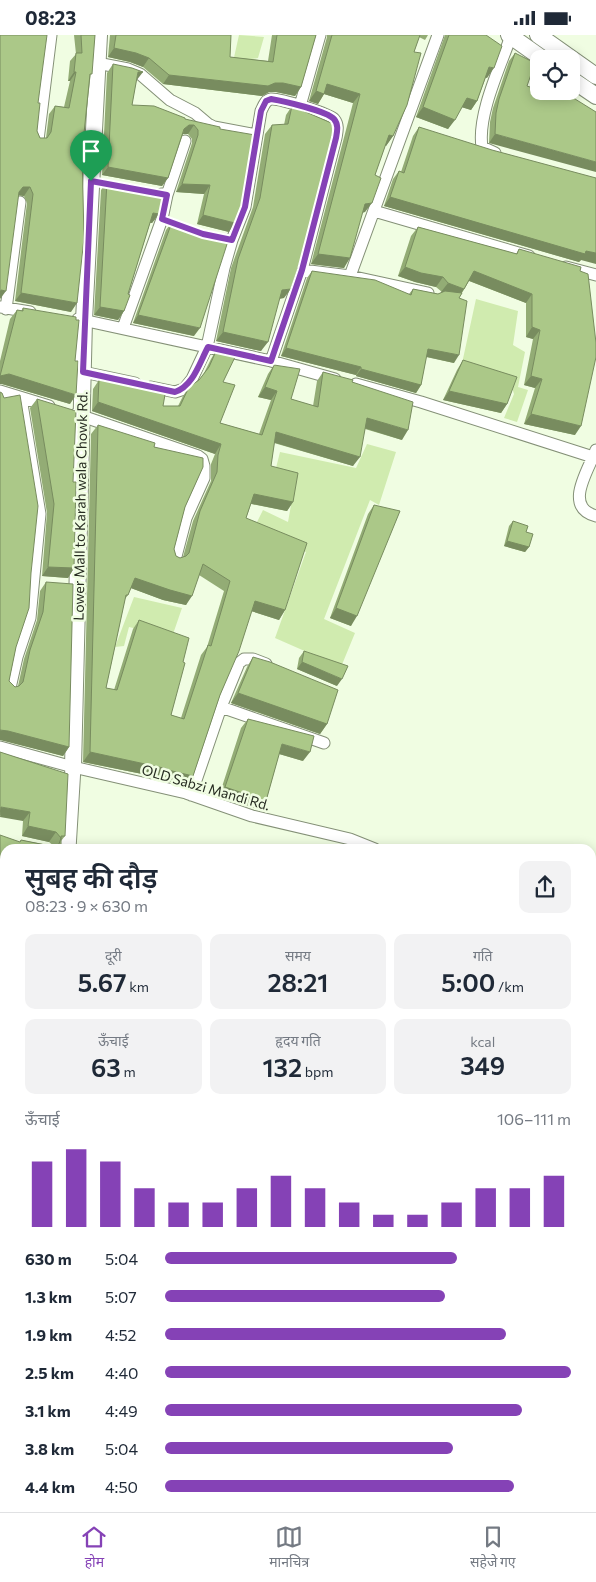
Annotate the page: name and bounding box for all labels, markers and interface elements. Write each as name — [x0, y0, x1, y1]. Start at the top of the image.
text: 08:23 — [25, 6, 76, 29]
map controls — [530, 50, 580, 100]
button: locate — [530, 50, 580, 100]
pin — [70, 130, 112, 181]
icon: arrive — [77, 137, 105, 165]
street label: Lower Mall to Karah wala Chowk Rd. — [69, 391, 91, 621]
street label: OLD Sabzi Mandi Rd. — [140, 761, 272, 813]
text: सुबह की दौड़ — [25, 860, 157, 894]
button: share — [519, 861, 571, 913]
text: 08:23 · 9 × 630 m — [25, 896, 148, 915]
text: दूरी — [105, 947, 122, 964]
text: समय — [285, 947, 311, 964]
text: गति — [473, 947, 492, 964]
text: 5.67 — [78, 967, 127, 997]
text: 28:21 — [268, 967, 328, 997]
text: 5:00 — [441, 967, 495, 997]
text: km — [127, 978, 149, 995]
text: /km — [495, 978, 524, 995]
text: ऊँचाई — [98, 1032, 129, 1049]
text: हृदय गति — [275, 1032, 321, 1049]
text: kcal — [470, 1033, 495, 1050]
text: 349 — [460, 1050, 505, 1080]
text: 63 — [91, 1052, 121, 1082]
text: 132 — [262, 1052, 302, 1082]
text: m — [121, 1063, 136, 1080]
text: bpm — [302, 1063, 334, 1080]
text: ऊँचाई — [25, 1109, 60, 1128]
text: 106–111 m — [497, 1109, 571, 1128]
text: 630 m — [25, 1249, 72, 1268]
text: 5:04 — [105, 1249, 138, 1268]
text: 1.3 km — [25, 1287, 72, 1306]
text: 5:07 — [105, 1287, 137, 1306]
text: 1.9 km — [25, 1325, 72, 1344]
text: 4:52 — [105, 1325, 136, 1344]
text: 2.5 km — [25, 1363, 74, 1382]
text: 4:40 — [105, 1363, 138, 1382]
text: 3.1 km — [25, 1401, 71, 1420]
text: 4:49 — [105, 1401, 138, 1420]
text: 3.8 km — [25, 1439, 74, 1458]
text: 5:04 — [105, 1439, 138, 1458]
text: 4.4 km — [25, 1477, 75, 1496]
text: 4:50 — [105, 1477, 138, 1496]
tab: होम — [80, 1523, 108, 1573]
tab: मानचित्र — [269, 1523, 309, 1573]
tab: सहेजे गए — [470, 1523, 516, 1573]

